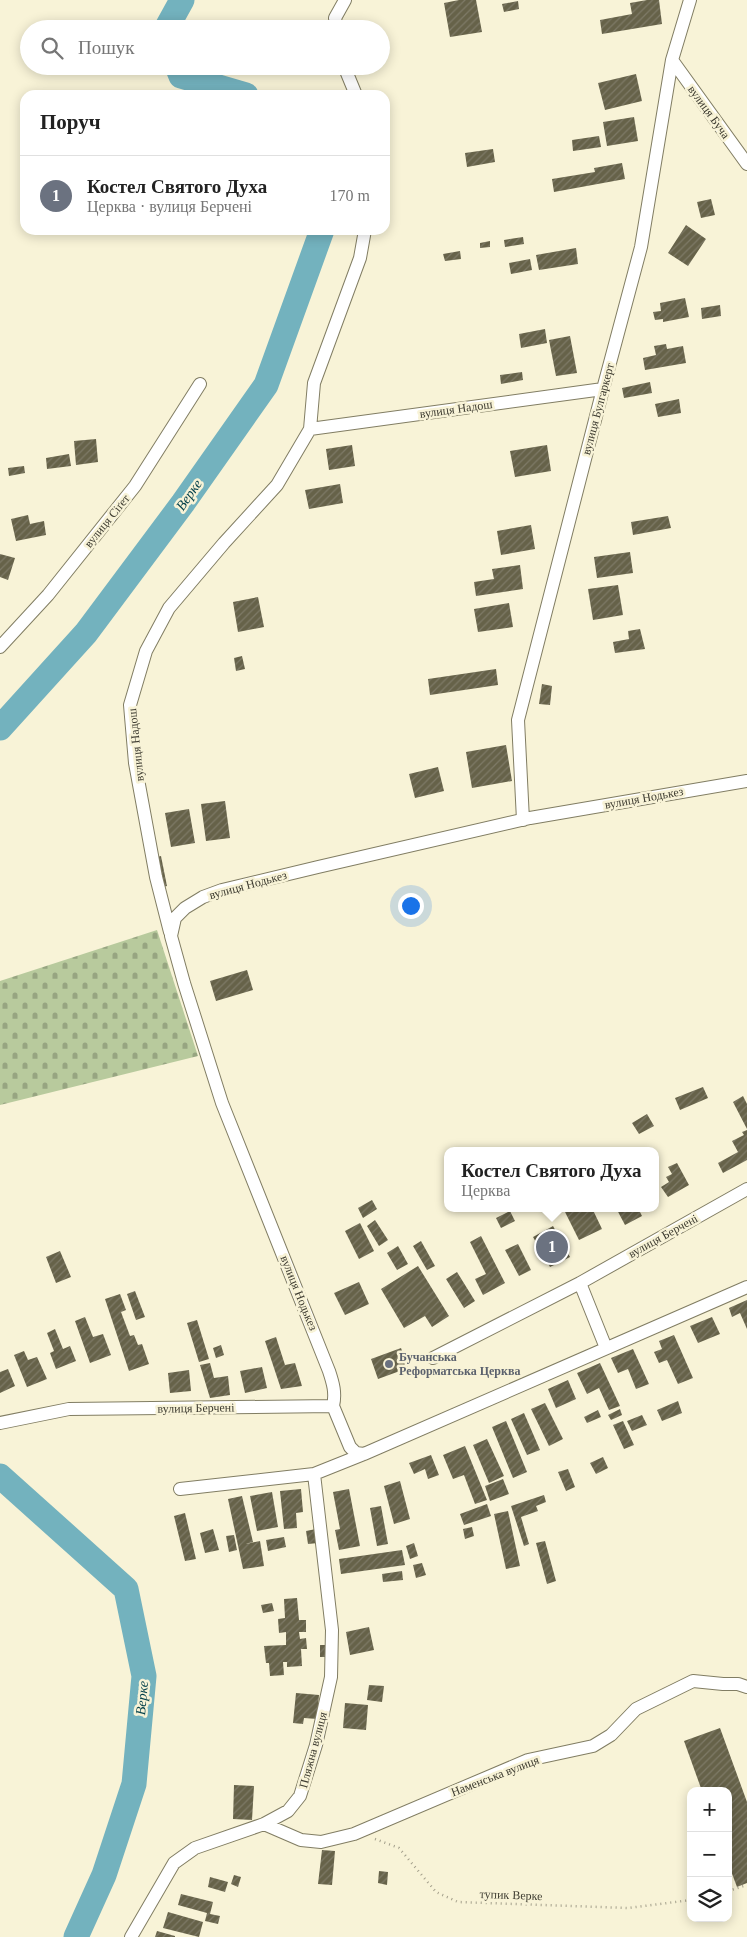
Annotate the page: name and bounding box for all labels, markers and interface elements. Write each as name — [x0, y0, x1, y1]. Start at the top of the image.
search box — [20, 20, 390, 75]
icon: search — [38, 34, 66, 62]
text: Пошук — [78, 37, 135, 58]
street label: вулиця Буча — [685, 83, 733, 142]
text: Поруч — [40, 110, 101, 134]
text: Костел Святого Духа — [87, 176, 267, 197]
text: 1 — [52, 187, 60, 204]
text: 170 m — [330, 187, 370, 204]
text: Церква · вулиця Берчені — [87, 198, 252, 215]
street label: вулиця Булгаркерт — [579, 361, 617, 456]
street label: вулиця Надош — [419, 397, 494, 421]
water label: Верке — [173, 477, 205, 513]
street label: вулиця Сіґет — [81, 491, 133, 550]
street label: вулиця Надош — [125, 707, 147, 782]
street label: вулиця Нодькез — [604, 784, 685, 812]
street label: вулиця Нодькез — [208, 868, 289, 902]
your location — [398, 893, 424, 919]
popup — [444, 1147, 659, 1212]
text: Костел Святого Духа — [461, 1160, 642, 1181]
text: Церква — [461, 1182, 510, 1199]
street label: вулиця Берчені — [626, 1211, 701, 1261]
pin: 1 — [536, 1228, 568, 1266]
street label: вулиця Нодькез — [278, 1253, 321, 1333]
place label: Бучанська Реформатська Церква — [399, 1350, 520, 1378]
marker: Бучанська Реформатська Церква — [383, 1358, 395, 1370]
street label: вулиця Берчені — [157, 1400, 235, 1416]
water label: Верке — [133, 1680, 151, 1716]
street label: Пляжна вулиця — [296, 1710, 330, 1790]
street label: Наменська вулиця — [449, 1753, 541, 1799]
map controls — [687, 1787, 732, 1922]
button: + — [687, 1787, 732, 1832]
button: − — [687, 1832, 732, 1877]
button: layers — [687, 1877, 732, 1922]
street label: тупик Верке — [479, 1887, 543, 1903]

